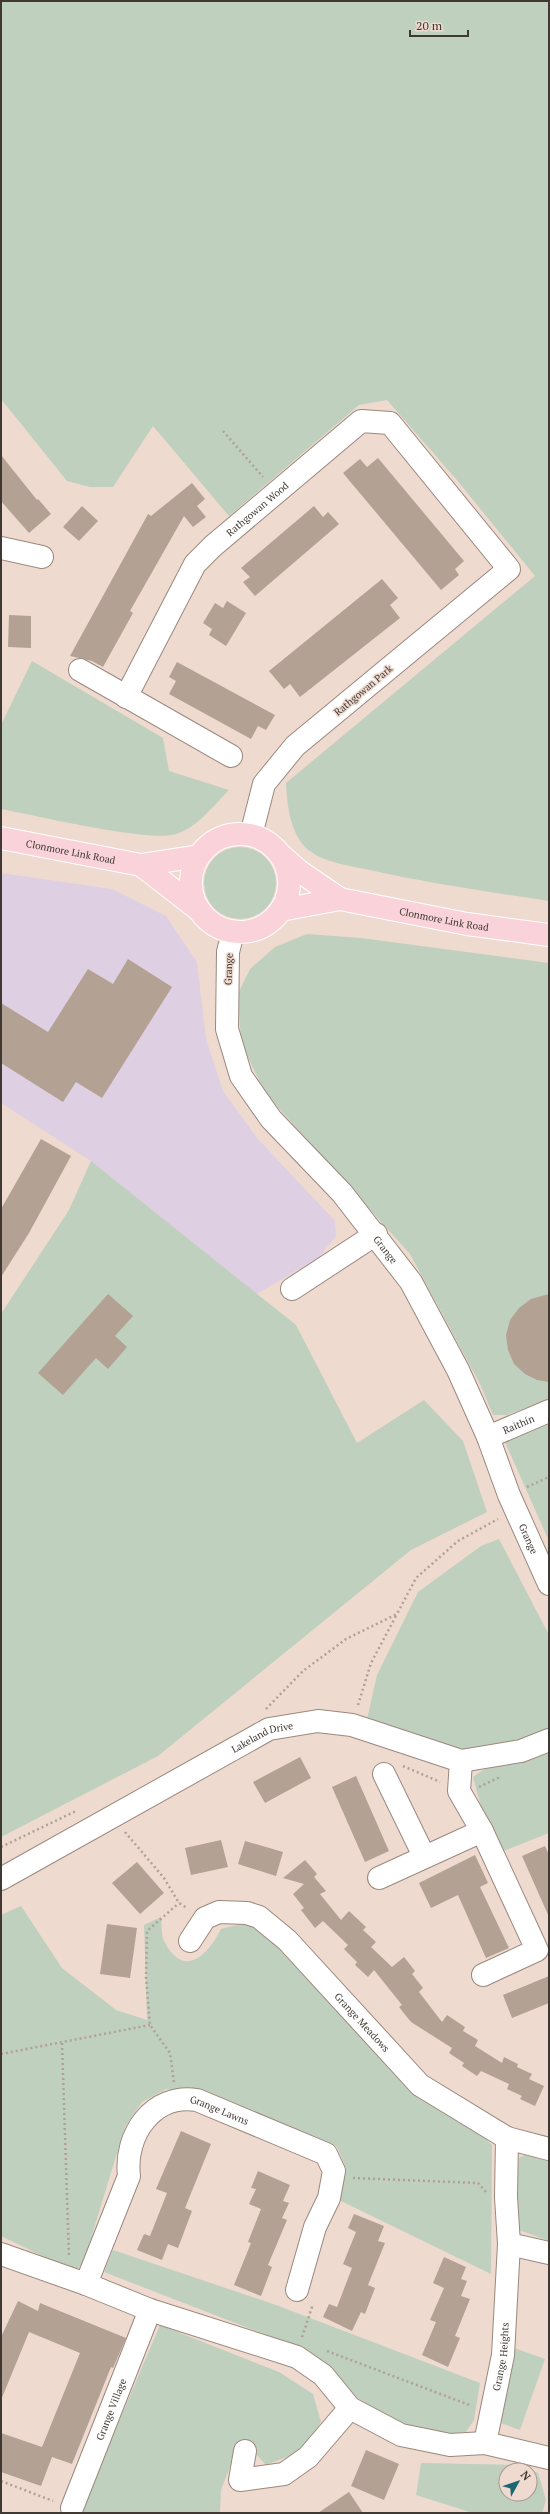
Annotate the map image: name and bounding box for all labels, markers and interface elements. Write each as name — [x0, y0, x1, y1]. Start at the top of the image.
scale bar — [410, 12, 468, 38]
text: 20 m — [416, 18, 443, 33]
street label: Rathgowan Wood — [224, 479, 292, 539]
street label: Rathgowan Park — [331, 662, 396, 719]
street label: Clonmore Link Road — [25, 837, 117, 867]
street label: Clonmore Link Road — [398, 905, 490, 934]
street label: Grange — [221, 953, 236, 985]
street label: Grange — [370, 1233, 400, 1266]
street label: Raithín — [501, 1412, 536, 1437]
street label: Grange — [516, 1522, 541, 1556]
street label: Lakeland Drive — [229, 1719, 294, 1756]
street label: Grange Meadows — [332, 1990, 392, 2055]
street label: Grange Lawns — [189, 2093, 251, 2128]
street label: Grange Heights — [490, 2322, 512, 2392]
street label: Grange Village — [93, 2377, 129, 2442]
north arrow — [498, 2462, 538, 2502]
text: N — [518, 2468, 534, 2484]

